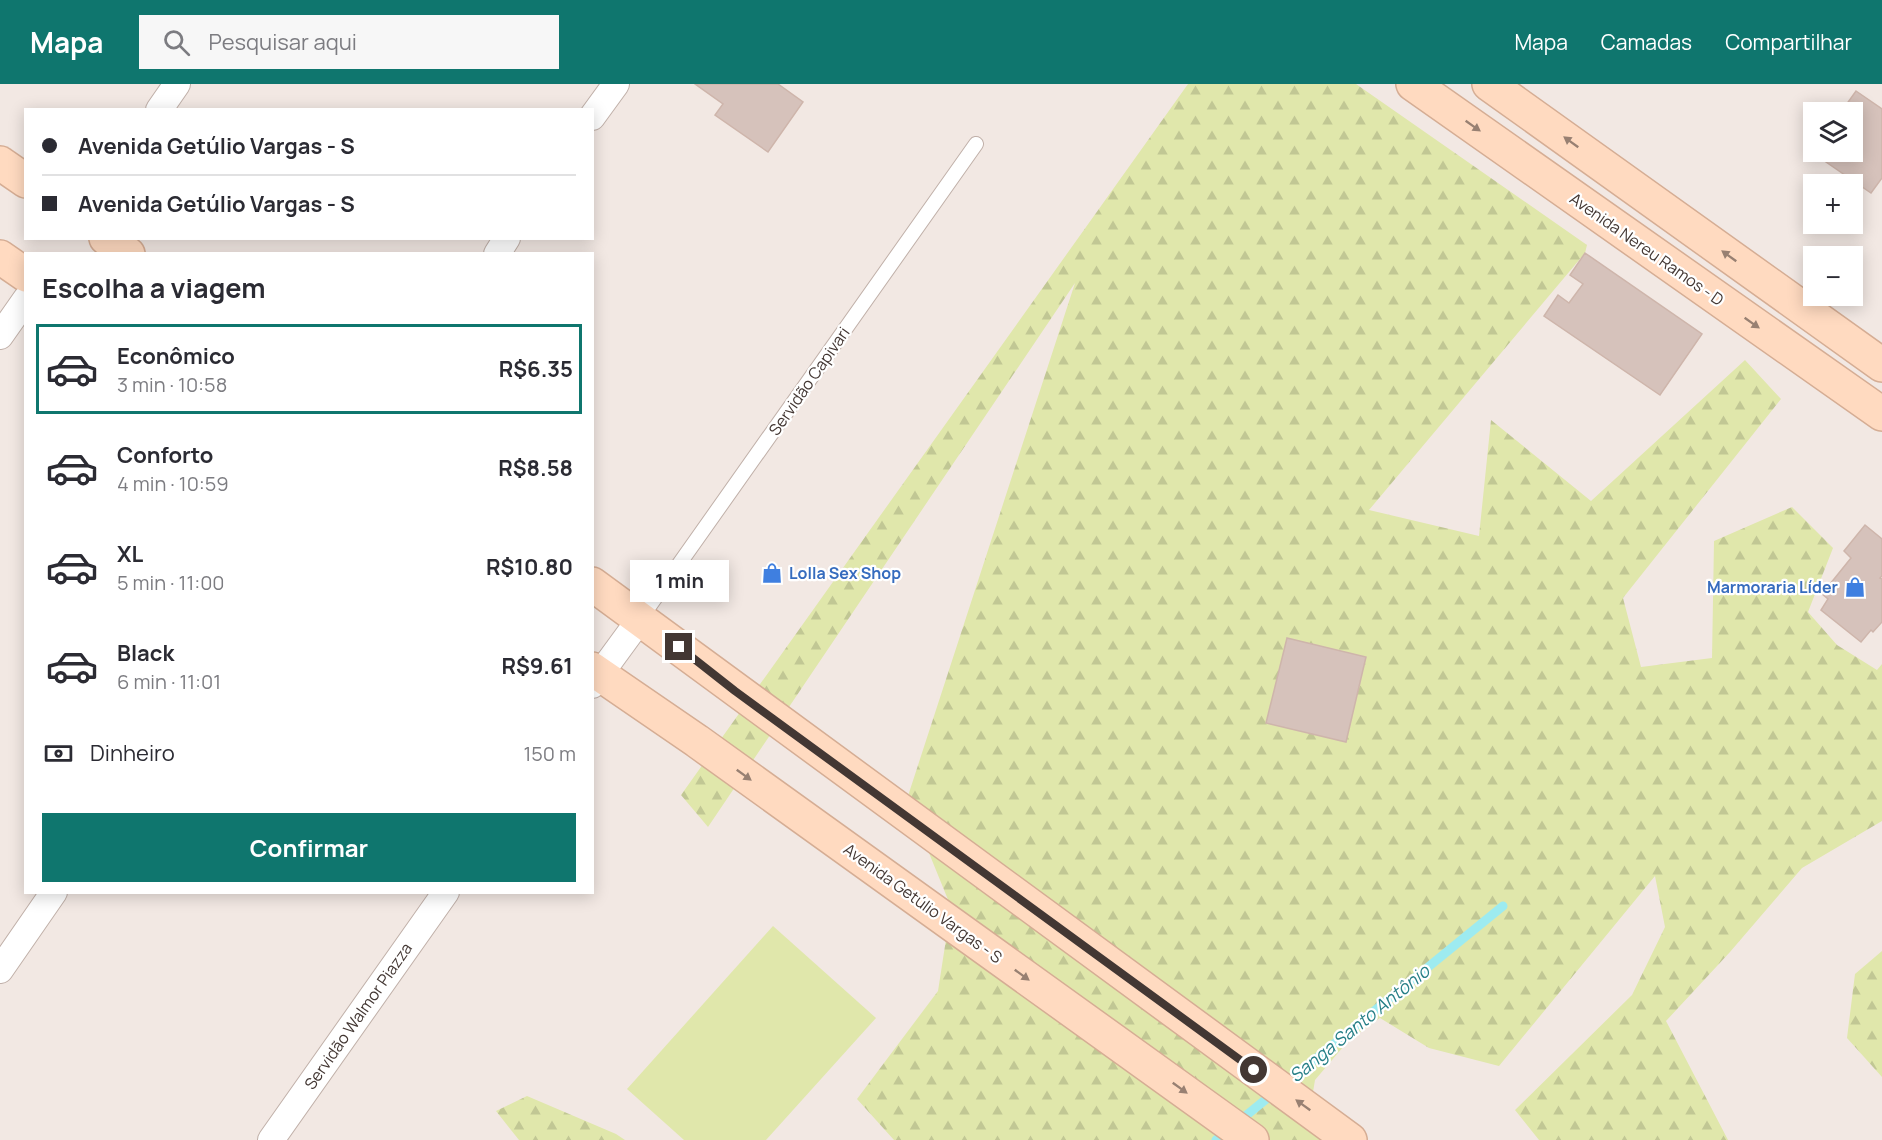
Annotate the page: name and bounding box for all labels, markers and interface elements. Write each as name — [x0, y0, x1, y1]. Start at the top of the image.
search box — [139, 15, 559, 69]
text: Mapa — [30, 23, 103, 61]
icon: search — [160, 26, 193, 59]
text: Pesquisar aqui — [208, 27, 357, 57]
text: Mapa — [1514, 28, 1568, 56]
text: Camadas — [1601, 28, 1692, 56]
text: Compartilhar — [1725, 28, 1852, 56]
map controls — [1803, 102, 1863, 306]
button: layers — [1803, 102, 1863, 162]
one-way arrow — [1464, 120, 1480, 132]
text: Avenida Getúlio Vargas - S — [78, 131, 355, 161]
one-way arrow — [1563, 136, 1579, 148]
button: + — [1803, 174, 1863, 234]
street label: Avenida Nereu Ramos - D — [1566, 187, 1729, 311]
text: Avenida Getúlio Vargas - S — [78, 189, 355, 219]
button: − — [1803, 246, 1863, 306]
one-way arrow — [1722, 250, 1737, 262]
text: Escolha a viagem — [42, 269, 265, 306]
one-way arrow — [1744, 317, 1760, 329]
street label: Servidão Capivari — [763, 322, 855, 440]
text: Econômico — [117, 341, 235, 371]
icon: car — [45, 342, 99, 396]
text: R$6.35 — [499, 354, 573, 384]
text: 3 min · 10:58 — [117, 371, 227, 398]
text: Conforto — [117, 440, 213, 470]
icon: car — [45, 441, 99, 495]
text: R$8.58 — [498, 453, 573, 483]
text: 4 min · 10:59 — [117, 470, 229, 497]
text: XL — [117, 539, 143, 569]
icon: car — [45, 540, 99, 594]
text: R$10.80 — [486, 552, 573, 582]
callout: 1 min — [630, 560, 728, 602]
shop icon: Lolla Sex Shop — [760, 561, 784, 585]
place label: Lolla Sex Shop — [789, 562, 901, 584]
text: 1 min — [655, 567, 704, 594]
text: 5 min · 11:00 — [117, 569, 225, 596]
shop icon: Marmoraria Líder — [1843, 575, 1867, 599]
place label: Marmoraria Líder — [1707, 576, 1838, 598]
route end — [665, 633, 692, 660]
text: Black — [117, 638, 174, 668]
icon: car — [45, 639, 99, 693]
text: R$9.61 — [501, 651, 573, 681]
text: 6 min · 11:01 — [117, 668, 221, 695]
icon: cash — [42, 737, 75, 770]
text: Dinheiro — [90, 738, 175, 768]
text: 150 m — [523, 740, 576, 767]
one-way arrow — [736, 769, 752, 781]
button: Confirmar — [42, 813, 576, 882]
street label: Avenida Getúlio Vargas - S — [839, 838, 1007, 968]
street label: Servidão Walmor Piazza — [299, 938, 417, 1094]
water label: Sanga Santo Antônio — [1284, 958, 1435, 1087]
one-way arrow — [1014, 968, 1029, 980]
route start — [1240, 1056, 1267, 1083]
one-way arrow — [1173, 1082, 1188, 1094]
one-way arrow — [1295, 1100, 1310, 1112]

